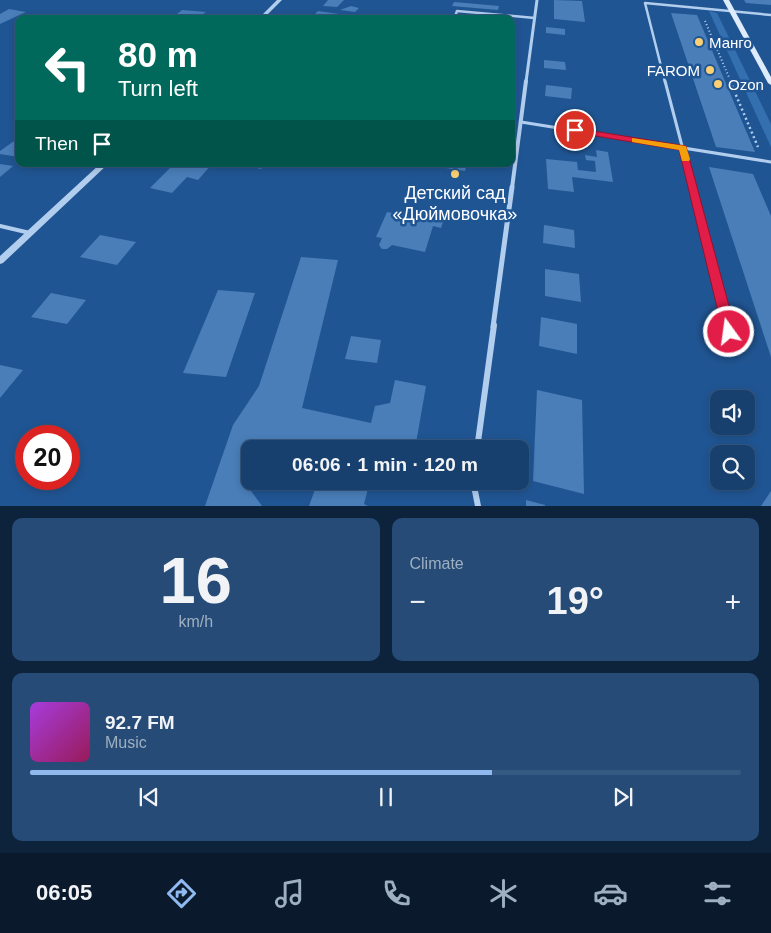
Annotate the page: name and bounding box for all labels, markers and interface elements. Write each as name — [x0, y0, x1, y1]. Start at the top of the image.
place label: Манго — [709, 34, 752, 51]
icon: left — [35, 35, 100, 100]
text: 80 m — [118, 35, 198, 74]
marker: Манго — [693, 36, 705, 48]
place label: FAROM — [647, 62, 700, 79]
marker: FAROM — [704, 64, 716, 76]
text: Turn left — [118, 76, 198, 101]
place label: Ozon — [728, 76, 764, 93]
marker: Ozon — [712, 78, 724, 90]
pin — [554, 109, 596, 151]
icon: arrive — [561, 116, 589, 144]
icon: arrive — [88, 130, 116, 158]
text: Then — [35, 133, 78, 154]
marker: Детский сад «Дюймовочка» — [449, 168, 461, 180]
place label: Детский сад «Дюймовочка» — [393, 183, 517, 224]
position arrow — [702, 305, 754, 357]
map controls — [710, 390, 755, 490]
button: sound — [710, 390, 755, 435]
speed limit sign: 20 — [15, 425, 80, 490]
button: search — [710, 445, 755, 490]
text: 06:06 · 1 min · 120 m — [292, 454, 478, 475]
text: 16 — [160, 544, 232, 617]
text: Climate — [410, 555, 464, 572]
text: 19° — [547, 580, 604, 622]
text: − — [410, 586, 426, 617]
text: + — [725, 586, 741, 617]
text: km/h — [178, 613, 213, 630]
text: 92.7 FM — [105, 712, 175, 733]
text: Music — [105, 734, 147, 751]
icon: previous — [135, 783, 163, 811]
icon: pause — [372, 783, 400, 811]
icon: next — [609, 783, 637, 811]
icon: directions — [164, 876, 199, 911]
icon: music — [272, 876, 307, 911]
icon: phone — [379, 876, 414, 911]
icon: climate — [486, 876, 521, 911]
icon: car — [593, 876, 628, 911]
icon: filters — [700, 876, 735, 911]
text: 06:05 — [36, 880, 92, 905]

